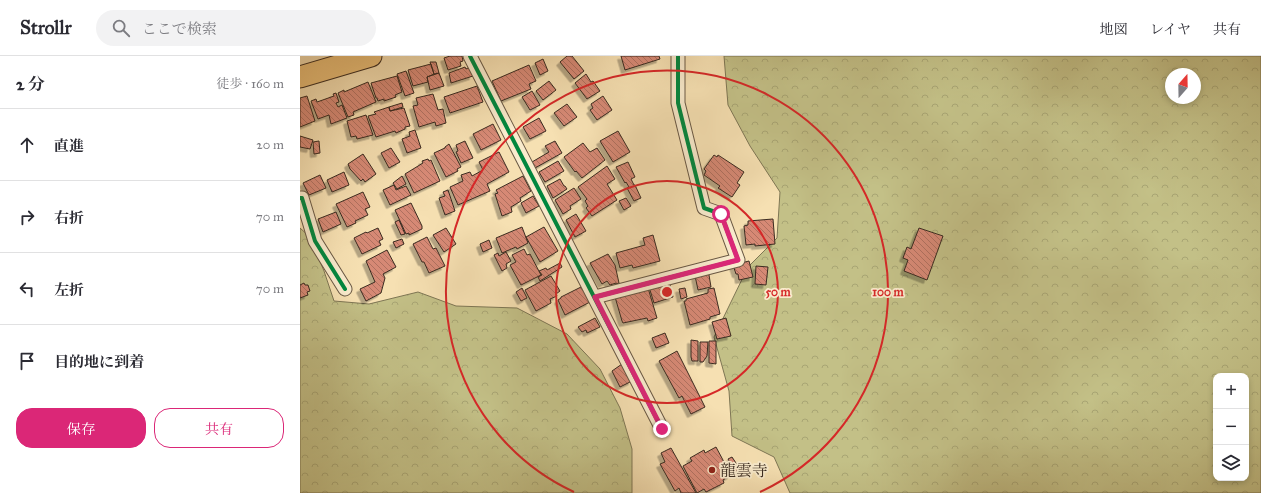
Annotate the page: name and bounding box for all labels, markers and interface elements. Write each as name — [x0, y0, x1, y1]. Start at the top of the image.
search box — [96, 10, 376, 46]
text: Strollr — [20, 16, 72, 39]
icon: search — [110, 17, 132, 39]
text: ここで検索 — [142, 20, 217, 38]
text: 地図 — [1100, 21, 1128, 38]
text: レイヤ — [1150, 21, 1191, 38]
text: 共有 — [1213, 21, 1241, 38]
north arrow — [1165, 68, 1201, 104]
text: 2 分 — [16, 74, 45, 95]
text: 徒歩 · 160 m — [217, 76, 284, 92]
icon: ahead — [16, 134, 38, 156]
text: 直進 — [54, 137, 84, 155]
text: 20 m — [256, 137, 284, 153]
route start — [712, 205, 730, 223]
icon: right — [16, 206, 38, 228]
text: 右折 — [54, 209, 84, 227]
text: 70 m — [256, 209, 284, 225]
icon: left — [16, 278, 38, 300]
text: 左折 — [54, 281, 84, 299]
text: 70 m — [256, 281, 284, 297]
centre of rings — [660, 285, 674, 299]
text: 50 m — [765, 285, 792, 299]
text: 100 m — [872, 285, 905, 299]
icon: arrive — [16, 350, 38, 372]
text: 目的地に到着 — [54, 353, 144, 371]
map controls — [1213, 373, 1249, 481]
button: + — [1213, 373, 1249, 409]
button: 保存 — [16, 408, 146, 448]
button: 共有 — [154, 408, 284, 448]
button: − — [1213, 409, 1249, 445]
route end — [653, 420, 671, 438]
button: layers — [1213, 445, 1249, 481]
place label: 龍雲寺 — [720, 461, 768, 480]
marker: 龍雲寺 — [707, 465, 717, 475]

